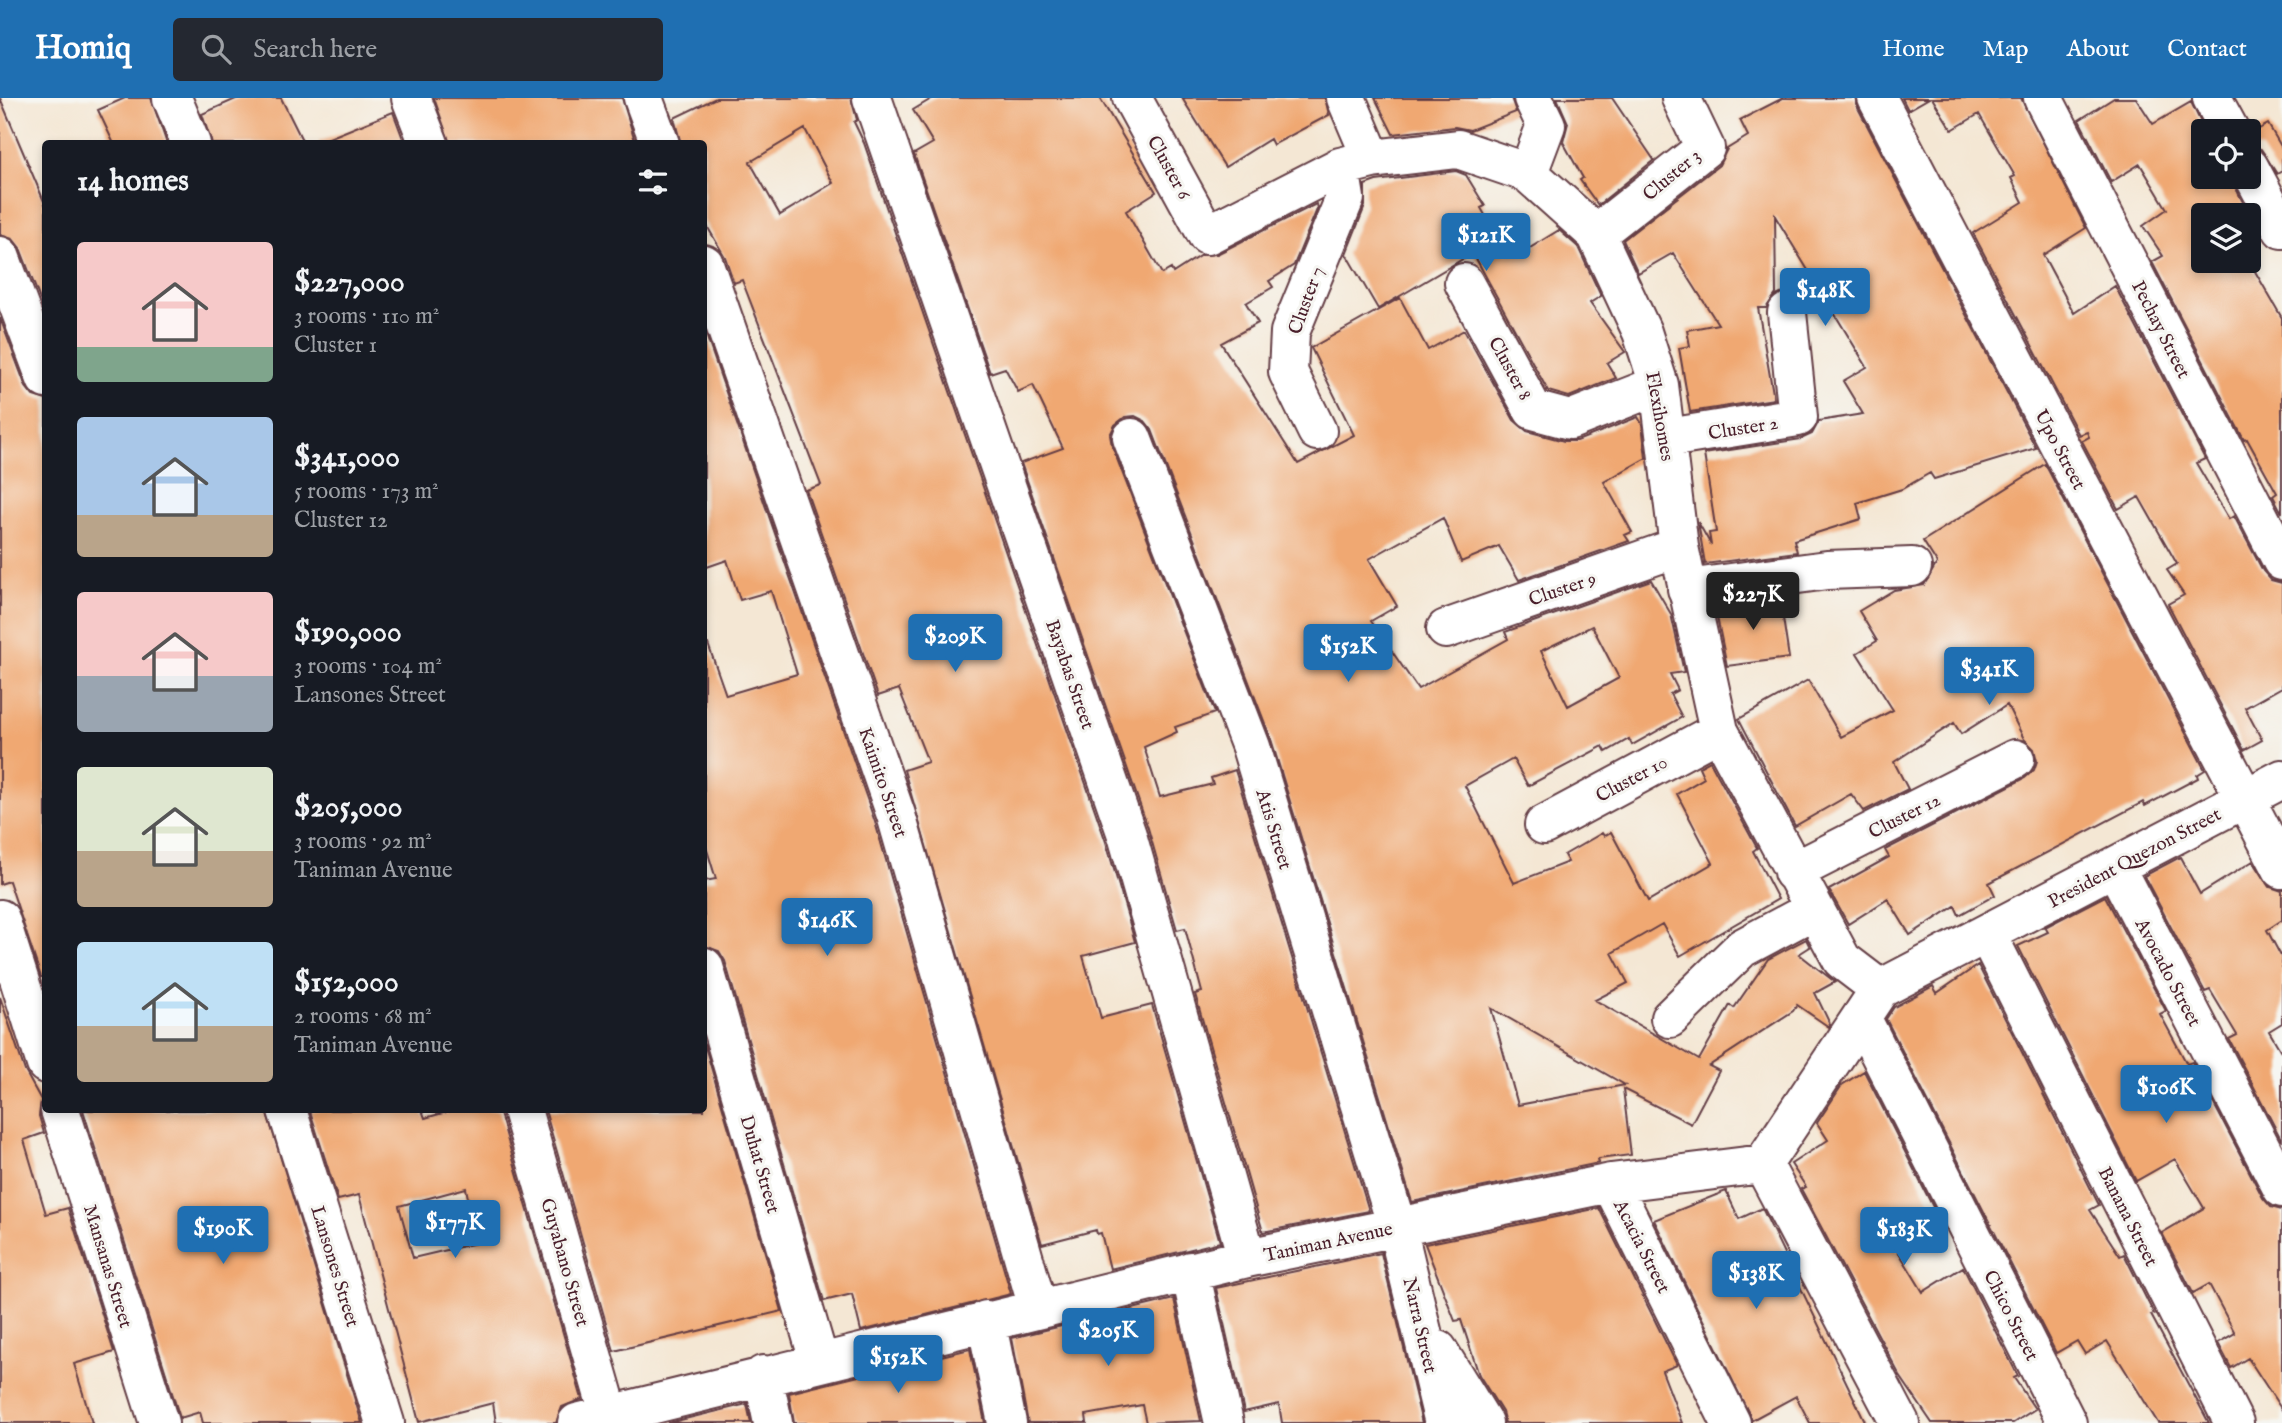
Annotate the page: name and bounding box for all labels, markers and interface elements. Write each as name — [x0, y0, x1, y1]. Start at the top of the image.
search box — [173, 18, 663, 81]
text: Homiq — [35, 28, 131, 70]
icon: search — [197, 30, 235, 68]
text: Search here — [253, 33, 377, 66]
text: Home — [1882, 34, 1945, 65]
text: Map — [1983, 34, 2029, 65]
text: About — [2067, 34, 2129, 65]
text: Contact — [2167, 34, 2247, 65]
map controls — [2191, 119, 2261, 273]
button: locate — [2191, 119, 2261, 189]
street label: Cluster 6 — [1141, 132, 1196, 205]
street label: Cluster 3 — [1638, 144, 1706, 207]
text: 14 homes — [77, 163, 189, 201]
icon: filters — [634, 163, 672, 201]
button: layers — [2191, 203, 2261, 273]
pin: $121K — [1437, 214, 1535, 273]
text: $121K — [1457, 221, 1515, 250]
street label: Cluster 7 — [1284, 263, 1330, 338]
text: $227,000 — [294, 264, 405, 302]
pin: $148K — [1776, 268, 1874, 328]
icon: home — [133, 270, 217, 354]
text: $148K — [1796, 276, 1854, 305]
street label: Pechay Street — [2125, 277, 2195, 383]
text: 3 rooms · 110 m² — [294, 302, 439, 331]
text: Cluster 1 — [294, 331, 377, 360]
street label: Cluster 8 — [1482, 333, 1536, 405]
street label: Flexihomes — [1639, 370, 1679, 463]
street label: Upo Street — [2028, 406, 2091, 495]
street label: Cluster 2 — [1707, 412, 1780, 446]
text: $341,000 — [294, 439, 400, 477]
icon: home — [133, 445, 217, 529]
text: 5 rooms · 173 m² — [294, 477, 439, 506]
text: Cluster 12 — [294, 506, 388, 535]
street label: Cluster 9 — [1526, 567, 1600, 613]
pin: $227K — [1704, 573, 1802, 632]
text: $227K — [1722, 580, 1784, 609]
text: $190,000 — [294, 614, 402, 652]
pin: $209K — [906, 614, 1004, 674]
street label: Bayabas Street — [1039, 617, 1099, 733]
icon: home — [133, 620, 217, 704]
text: $209K — [924, 622, 986, 651]
pin: $152K — [1299, 624, 1397, 684]
text: $152K — [1320, 632, 1376, 661]
pin: $341K — [1940, 648, 2038, 707]
text: 3 rooms · 104 m² — [294, 652, 442, 681]
text: $341K — [1960, 655, 2018, 684]
text: Lansones Street — [294, 681, 446, 710]
street label: Kaimito Street — [852, 724, 912, 841]
street label: Cluster 10 — [1592, 751, 1672, 809]
street label: Atis Street — [1249, 786, 1297, 873]
street label: Cluster 12 — [1865, 788, 1945, 845]
text: $205,000 — [294, 789, 403, 827]
icon: home — [133, 795, 217, 879]
street label: President Quezon Street — [2044, 803, 2226, 915]
text: 3 rooms · 92 m² — [294, 827, 432, 856]
text: Taniman Avenue — [294, 856, 453, 885]
pin: $146K — [778, 898, 876, 958]
text: $146K — [798, 906, 856, 935]
street label: Avocado Street — [2128, 914, 2206, 1032]
text: $152,000 — [294, 964, 399, 1002]
icon: home — [133, 970, 217, 1054]
text: 2 rooms · 68 m² — [294, 1002, 432, 1031]
text: Taniman Avenue — [294, 1031, 453, 1060]
pin: $106K — [2117, 1066, 2215, 1125]
text: $106K — [2137, 1073, 2195, 1102]
street label: Duhat Street — [734, 1113, 785, 1217]
street label: Banana Street — [2092, 1163, 2163, 1271]
street label: Acacia Street — [1607, 1195, 1675, 1298]
street label: Guyabano Street — [534, 1196, 594, 1330]
pin: $177K — [406, 1200, 504, 1260]
street label: Mansanas Street — [77, 1202, 137, 1331]
street label: Lansones Street — [304, 1203, 364, 1331]
pin: $190K — [174, 1206, 272, 1266]
text: $177K — [425, 1208, 485, 1237]
pin: $183K — [1855, 1208, 1953, 1267]
text: $190K — [193, 1214, 253, 1243]
text: $183K — [1876, 1215, 1932, 1244]
street label: Taniman Avenue — [1262, 1218, 1395, 1268]
pin: $138K — [1707, 1252, 1805, 1311]
text: $138K — [1728, 1259, 1784, 1288]
street label: Chico Street — [1977, 1267, 2043, 1366]
street label: Narra Street — [1396, 1275, 1442, 1376]
pin: $205K — [1059, 1308, 1157, 1368]
text: $205K — [1078, 1316, 1138, 1345]
pin: $152K — [849, 1336, 947, 1395]
text: $152K — [870, 1343, 926, 1372]

